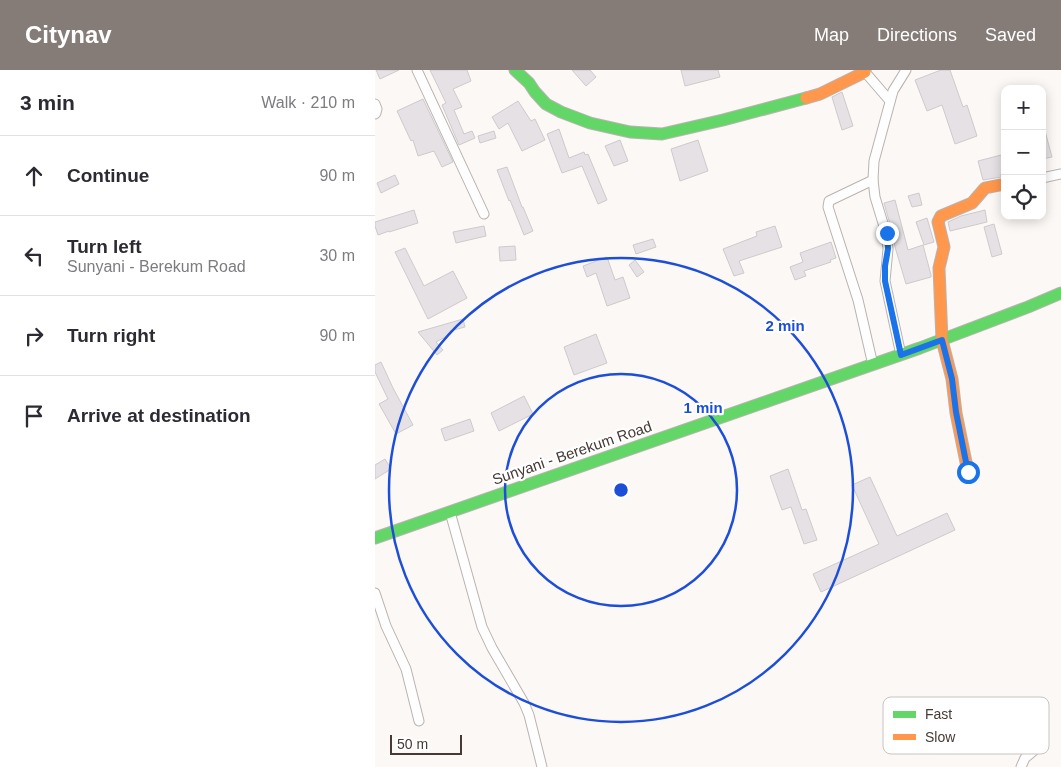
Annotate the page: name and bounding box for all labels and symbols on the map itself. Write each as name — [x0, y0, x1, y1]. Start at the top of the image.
route end — [876, 222, 899, 245]
text: 2 min — [765, 317, 805, 334]
text: 1 min — [683, 399, 723, 416]
street label: Sunyani - Berekum Road — [490, 417, 654, 488]
route start — [957, 461, 980, 484]
centre of rings — [612, 481, 630, 499]
legend — [883, 697, 1049, 754]
text: Fast — [925, 706, 952, 722]
text: Slow — [925, 729, 956, 745]
scale bar — [390, 732, 463, 755]

